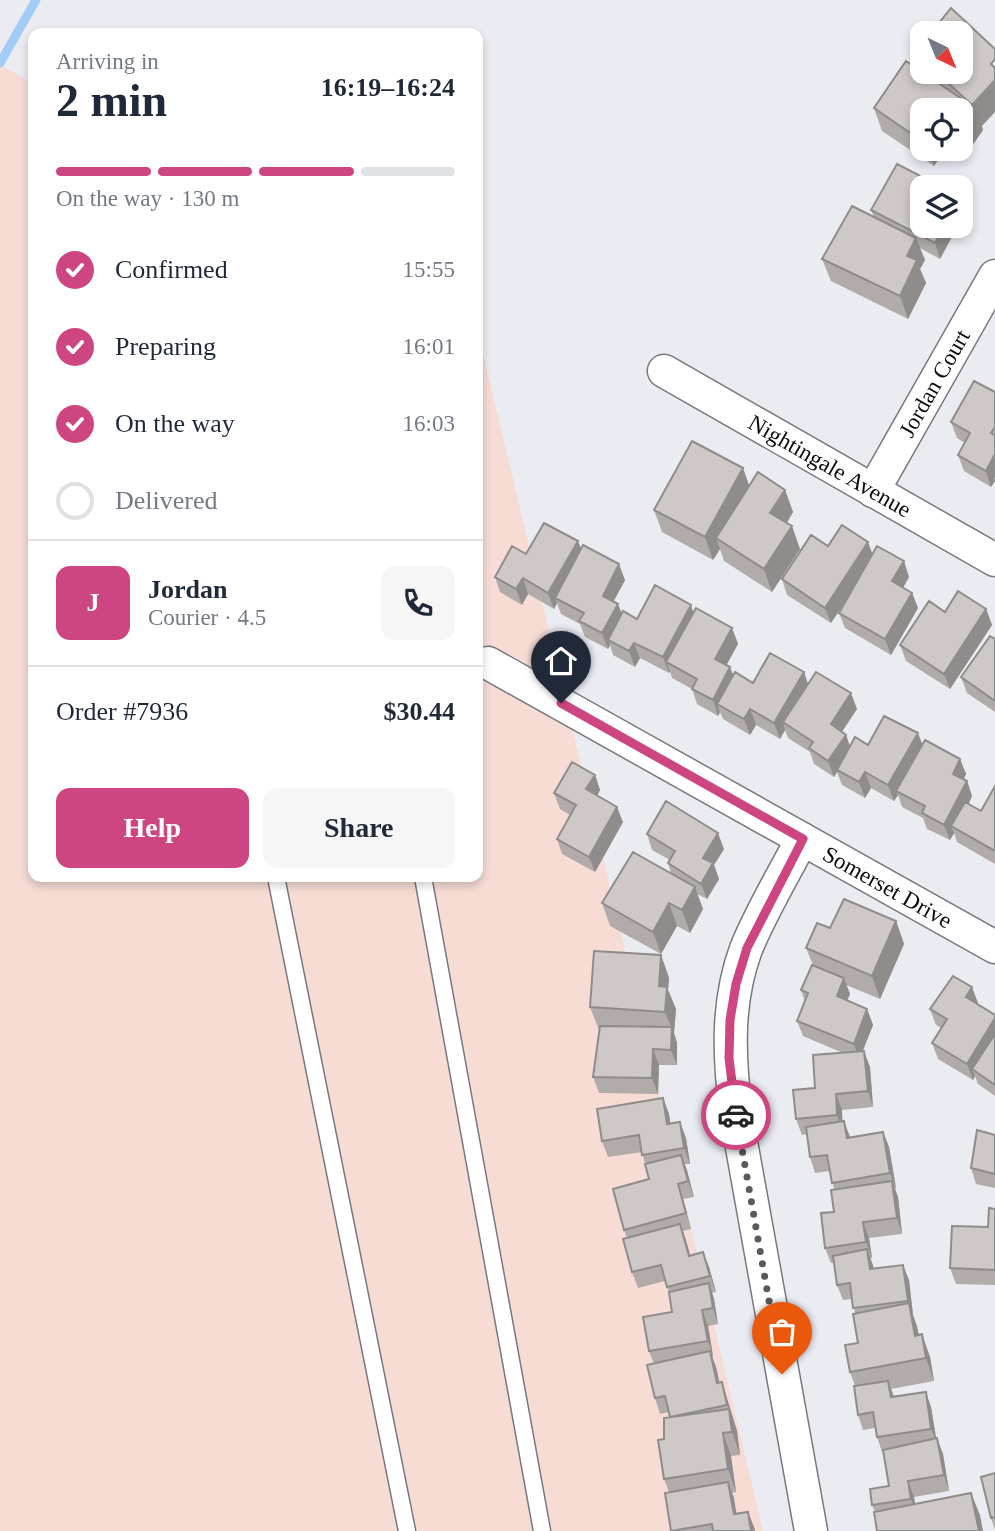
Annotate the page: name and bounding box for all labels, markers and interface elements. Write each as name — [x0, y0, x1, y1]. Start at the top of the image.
north arrow — [910, 21, 973, 84]
map controls — [910, 21, 973, 238]
text: Arriving in — [56, 49, 159, 74]
text: 16:19–16:24 — [321, 73, 455, 102]
text: 2 min — [56, 75, 167, 126]
button: locate — [910, 98, 973, 161]
button: layers — [910, 175, 973, 238]
text: On the way · 130 m — [56, 186, 239, 211]
icon: check — [56, 251, 94, 289]
text: Confirmed — [115, 255, 228, 284]
text: 15:55 — [403, 257, 455, 282]
street label: Jordan Court — [894, 325, 975, 442]
icon: check — [56, 328, 94, 366]
text: Preparing — [115, 332, 216, 361]
text: 16:01 — [403, 334, 455, 359]
icon: check — [56, 405, 94, 443]
text: On the way — [115, 409, 235, 438]
street label: Nightingale Avenue — [744, 410, 915, 522]
text: 16:03 — [403, 411, 455, 436]
text: Delivered — [115, 486, 218, 515]
button: phone — [381, 566, 455, 640]
text: Jordan — [148, 575, 227, 604]
text: J — [87, 588, 100, 617]
text: Courier · 4.5 — [148, 605, 266, 630]
pin — [531, 631, 591, 703]
icon: home — [542, 642, 580, 680]
text: Order #7936 — [56, 697, 188, 726]
text: $30.44 — [384, 697, 455, 726]
button: Help — [56, 788, 249, 868]
button: Share — [263, 788, 455, 868]
street label: Somerset Drive — [819, 841, 956, 933]
courier — [701, 1080, 771, 1150]
icon: car — [717, 1096, 755, 1134]
pin — [752, 1302, 812, 1374]
icon: bag — [763, 1313, 801, 1351]

